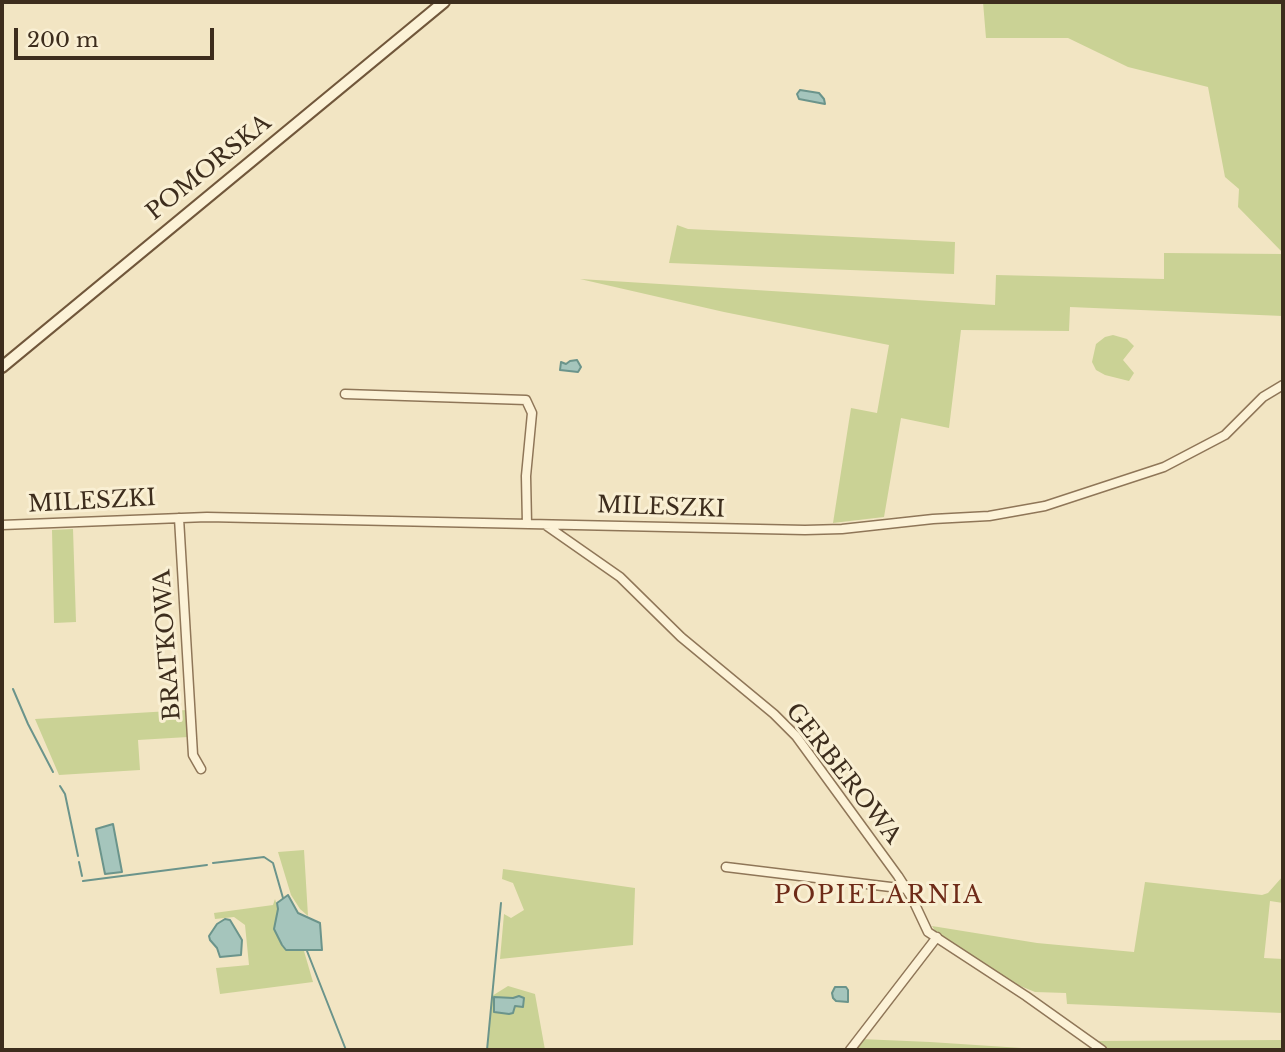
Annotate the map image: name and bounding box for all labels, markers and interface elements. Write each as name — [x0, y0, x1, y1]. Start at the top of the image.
scale bar — [18, 14, 217, 58]
text: 200 m — [27, 27, 98, 53]
street label: POMORSKA — [141, 109, 277, 227]
street label: MILESZKI — [27, 485, 157, 519]
street label: MILESZKI — [597, 492, 725, 524]
street label: BRATKOWA — [149, 569, 187, 721]
street label: GERBEROWA — [779, 698, 907, 850]
district label: POPIELARNIA — [775, 882, 983, 910]

